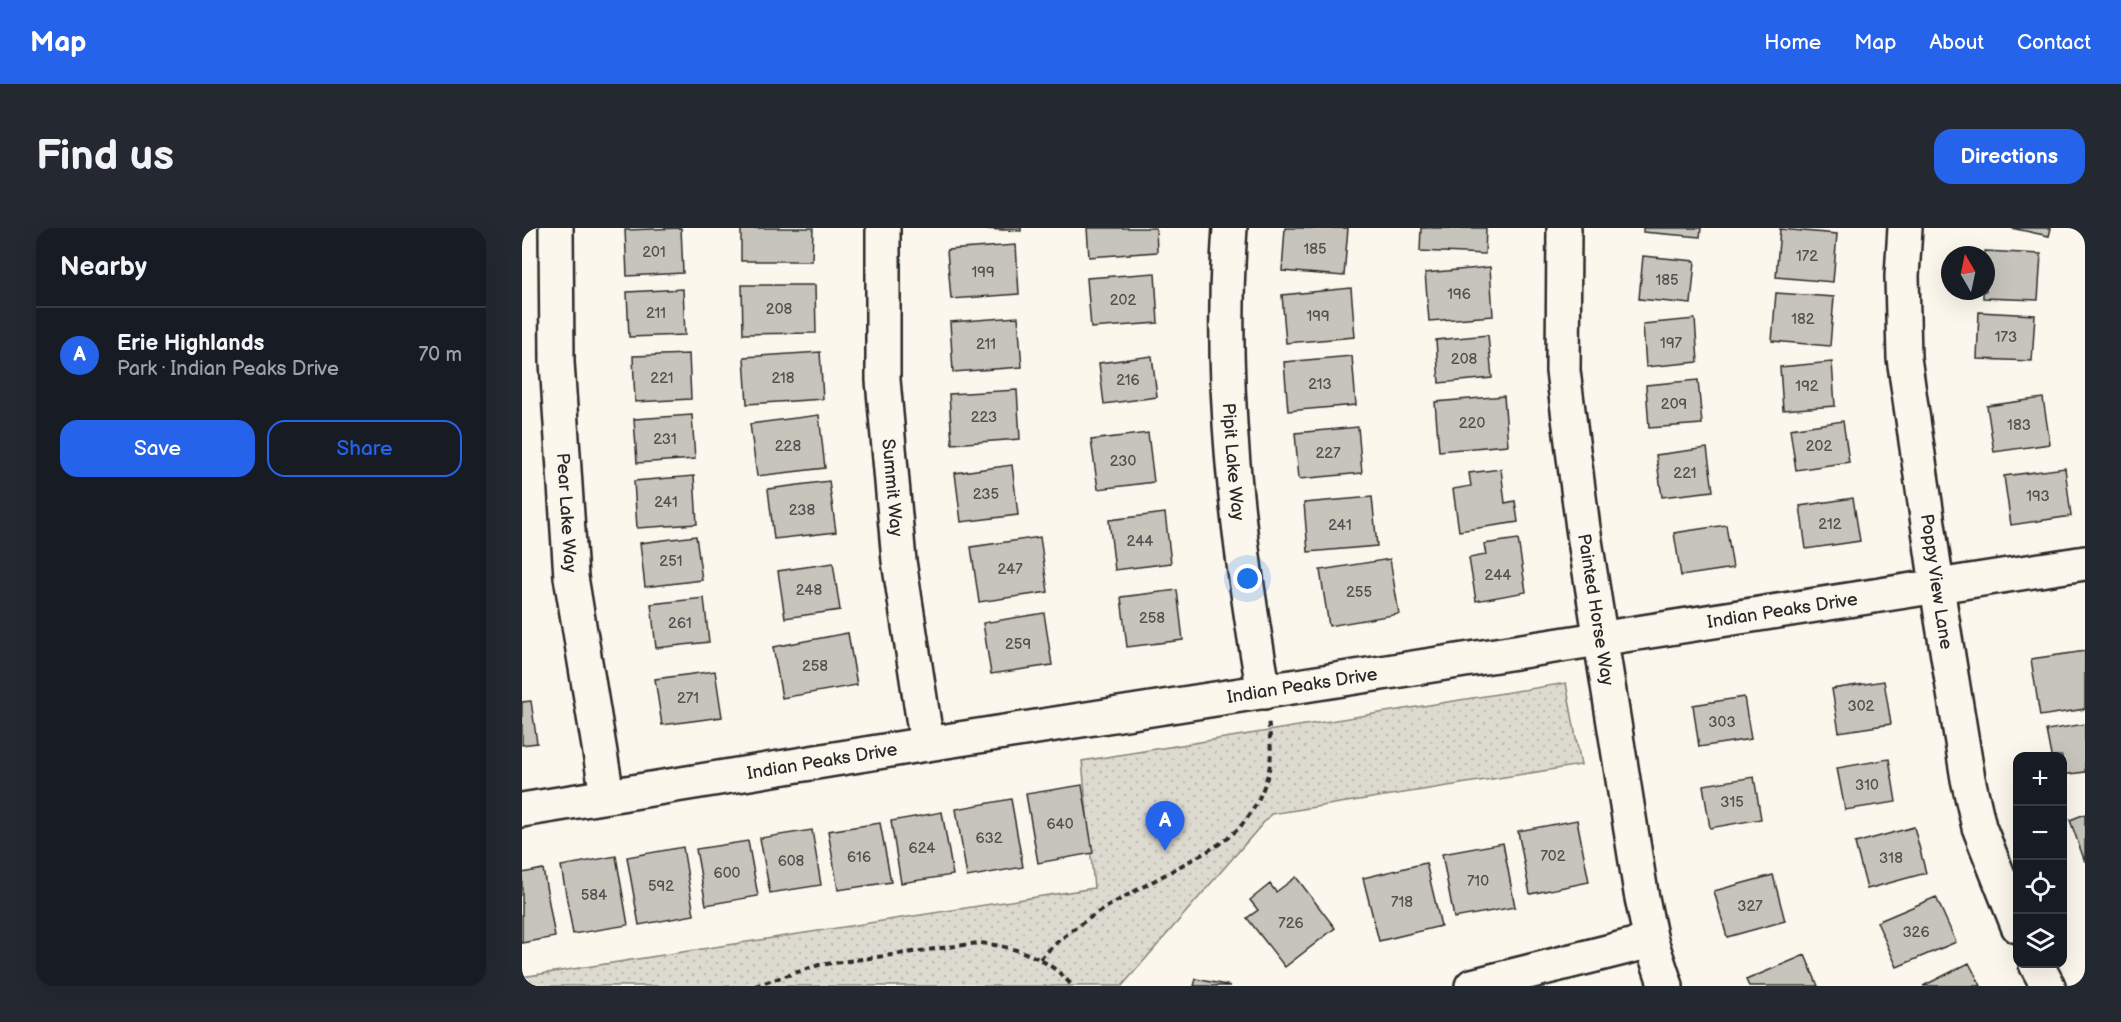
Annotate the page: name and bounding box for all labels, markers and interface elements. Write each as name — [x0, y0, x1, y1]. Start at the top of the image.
text: Map — [30, 26, 86, 59]
text: Home — [1764, 30, 1821, 55]
text: Map — [1854, 30, 1896, 55]
text: About — [1929, 30, 1984, 55]
text: Contact — [2017, 30, 2091, 55]
button: Directions — [1934, 129, 2085, 184]
text: Find us — [36, 131, 174, 182]
house number: 185 — [1303, 240, 1327, 259]
house number: 201 — [642, 243, 666, 262]
north arrow — [1941, 246, 1995, 300]
house number: 172 — [1796, 247, 1818, 266]
text: Nearby — [60, 252, 147, 283]
house number: 199 — [971, 263, 995, 282]
house number: 185 — [1655, 271, 1679, 290]
house number: 196 — [1447, 285, 1471, 304]
house number: 202 — [1110, 291, 1136, 310]
house number: 208 — [766, 300, 792, 319]
house number: 211 — [646, 304, 666, 323]
house number: 199 — [1306, 307, 1330, 326]
house number: 182 — [1791, 310, 1815, 329]
house number: 173 — [1995, 328, 2017, 347]
text: Erie Highlands — [117, 330, 264, 357]
house number: 197 — [1660, 334, 1683, 353]
house number: 211 — [976, 335, 996, 354]
text: A — [73, 343, 86, 367]
text: 70 m — [418, 343, 462, 367]
house number: 208 — [1451, 350, 1477, 369]
text: Park · Indian Peaks Drive — [117, 357, 339, 381]
house number: 221 — [650, 369, 674, 388]
house number: 218 — [771, 369, 795, 388]
house number: 216 — [1116, 371, 1140, 390]
house number: 213 — [1308, 375, 1332, 394]
house number: 192 — [1795, 377, 1819, 396]
house number: 209 — [1661, 395, 1687, 414]
street label: Pipit Lake Way — [1218, 402, 1249, 522]
house number: 223 — [971, 408, 997, 427]
house number: 220 — [1459, 414, 1485, 433]
house number: 183 — [2007, 416, 2031, 435]
button: Save — [60, 420, 255, 477]
button: Share — [267, 420, 462, 477]
house number: 231 — [653, 430, 677, 449]
house number: 228 — [775, 437, 801, 456]
house number: 202 — [1806, 437, 1832, 456]
street label: Summit Way — [878, 438, 907, 538]
house number: 227 — [1315, 444, 1341, 463]
street label: Pear Lake Way — [552, 452, 581, 574]
house number: 230 — [1110, 452, 1136, 471]
house number: 221 — [1673, 464, 1697, 483]
house number: 235 — [973, 485, 999, 504]
house number: 193 — [2026, 487, 2050, 506]
house number: 241 — [654, 493, 678, 512]
house number: 238 — [789, 501, 816, 520]
street label: Poppy View Lane — [1916, 512, 1957, 651]
house number: 212 — [1818, 515, 1842, 534]
house number: 241 — [1328, 516, 1352, 535]
house number: 244 — [1127, 532, 1153, 551]
street label: Painted Horse Way — [1574, 532, 1619, 688]
house number: 251 — [659, 552, 683, 571]
house number: 247 — [997, 560, 1023, 579]
your location — [1233, 564, 1262, 593]
house number: 244 — [1485, 566, 1511, 585]
house number: 248 — [796, 581, 823, 600]
house number: 255 — [1346, 583, 1372, 602]
street label: Indian Peaks Drive — [1706, 588, 1859, 632]
house number: 258 — [1139, 609, 1165, 628]
house number: 261 — [668, 614, 692, 633]
house number: 259 — [1005, 635, 1031, 654]
house number: 258 — [802, 657, 828, 676]
street label: Indian Peaks Drive — [1225, 663, 1379, 707]
house number: 271 — [677, 689, 699, 708]
house number: 302 — [1848, 697, 1875, 716]
house number: 303 — [1708, 713, 1736, 732]
street label: Indian Peaks Drive — [745, 738, 899, 784]
map controls — [2013, 752, 2067, 968]
button: + — [2013, 752, 2067, 806]
house number: 310 — [1855, 776, 1879, 795]
house number: 315 — [1720, 793, 1744, 812]
pin: A — [1146, 802, 1184, 851]
button: − — [2013, 806, 2067, 860]
house number: 640 — [1046, 815, 1074, 834]
house number: 632 — [975, 829, 1003, 848]
house number: 624 — [909, 839, 935, 858]
house number: 702 — [1540, 847, 1566, 866]
house number: 616 — [847, 848, 871, 867]
house number: 318 — [1879, 849, 1903, 868]
house number: 608 — [778, 852, 805, 871]
button: locate — [2013, 860, 2067, 914]
house number: 600 — [714, 864, 741, 883]
house number: 710 — [1467, 872, 1489, 891]
house number: 592 — [648, 877, 674, 896]
house number: 584 — [581, 886, 607, 905]
house number: 718 — [1391, 893, 1413, 912]
house number: 327 — [1737, 897, 1763, 916]
house number: 726 — [1278, 914, 1304, 933]
button: layers — [2013, 914, 2067, 968]
house number: 326 — [1902, 923, 1930, 942]

